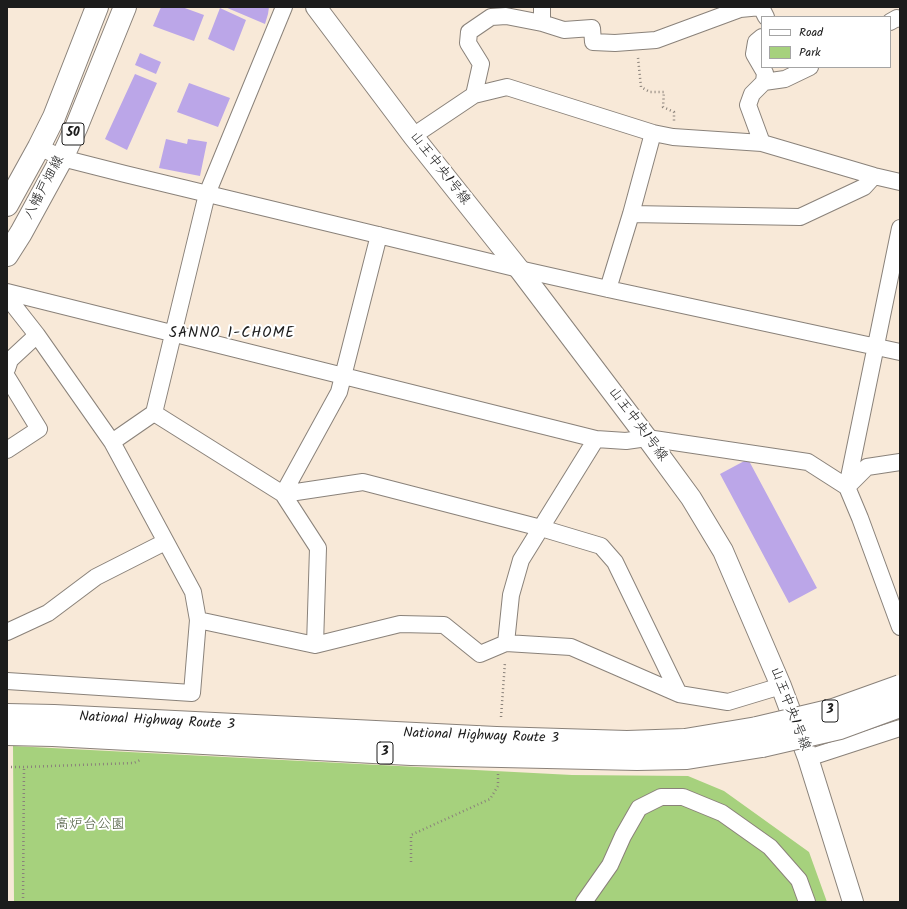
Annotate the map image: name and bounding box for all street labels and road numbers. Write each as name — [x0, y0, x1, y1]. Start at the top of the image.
road number: 50 — [62, 123, 84, 145]
street label: 山王中央1号線 — [405, 129, 473, 209]
street label: 八幡戸畑線 — [21, 153, 69, 223]
street label: 山王中央1号線 — [604, 385, 670, 465]
street label: 山王中央1号線 — [765, 665, 813, 753]
road number: 3 — [822, 700, 838, 722]
street label: National Highway Route 3 — [79, 710, 235, 734]
street label: National Highway Route 3 — [403, 726, 559, 748]
road number: 3 — [377, 742, 393, 764]

